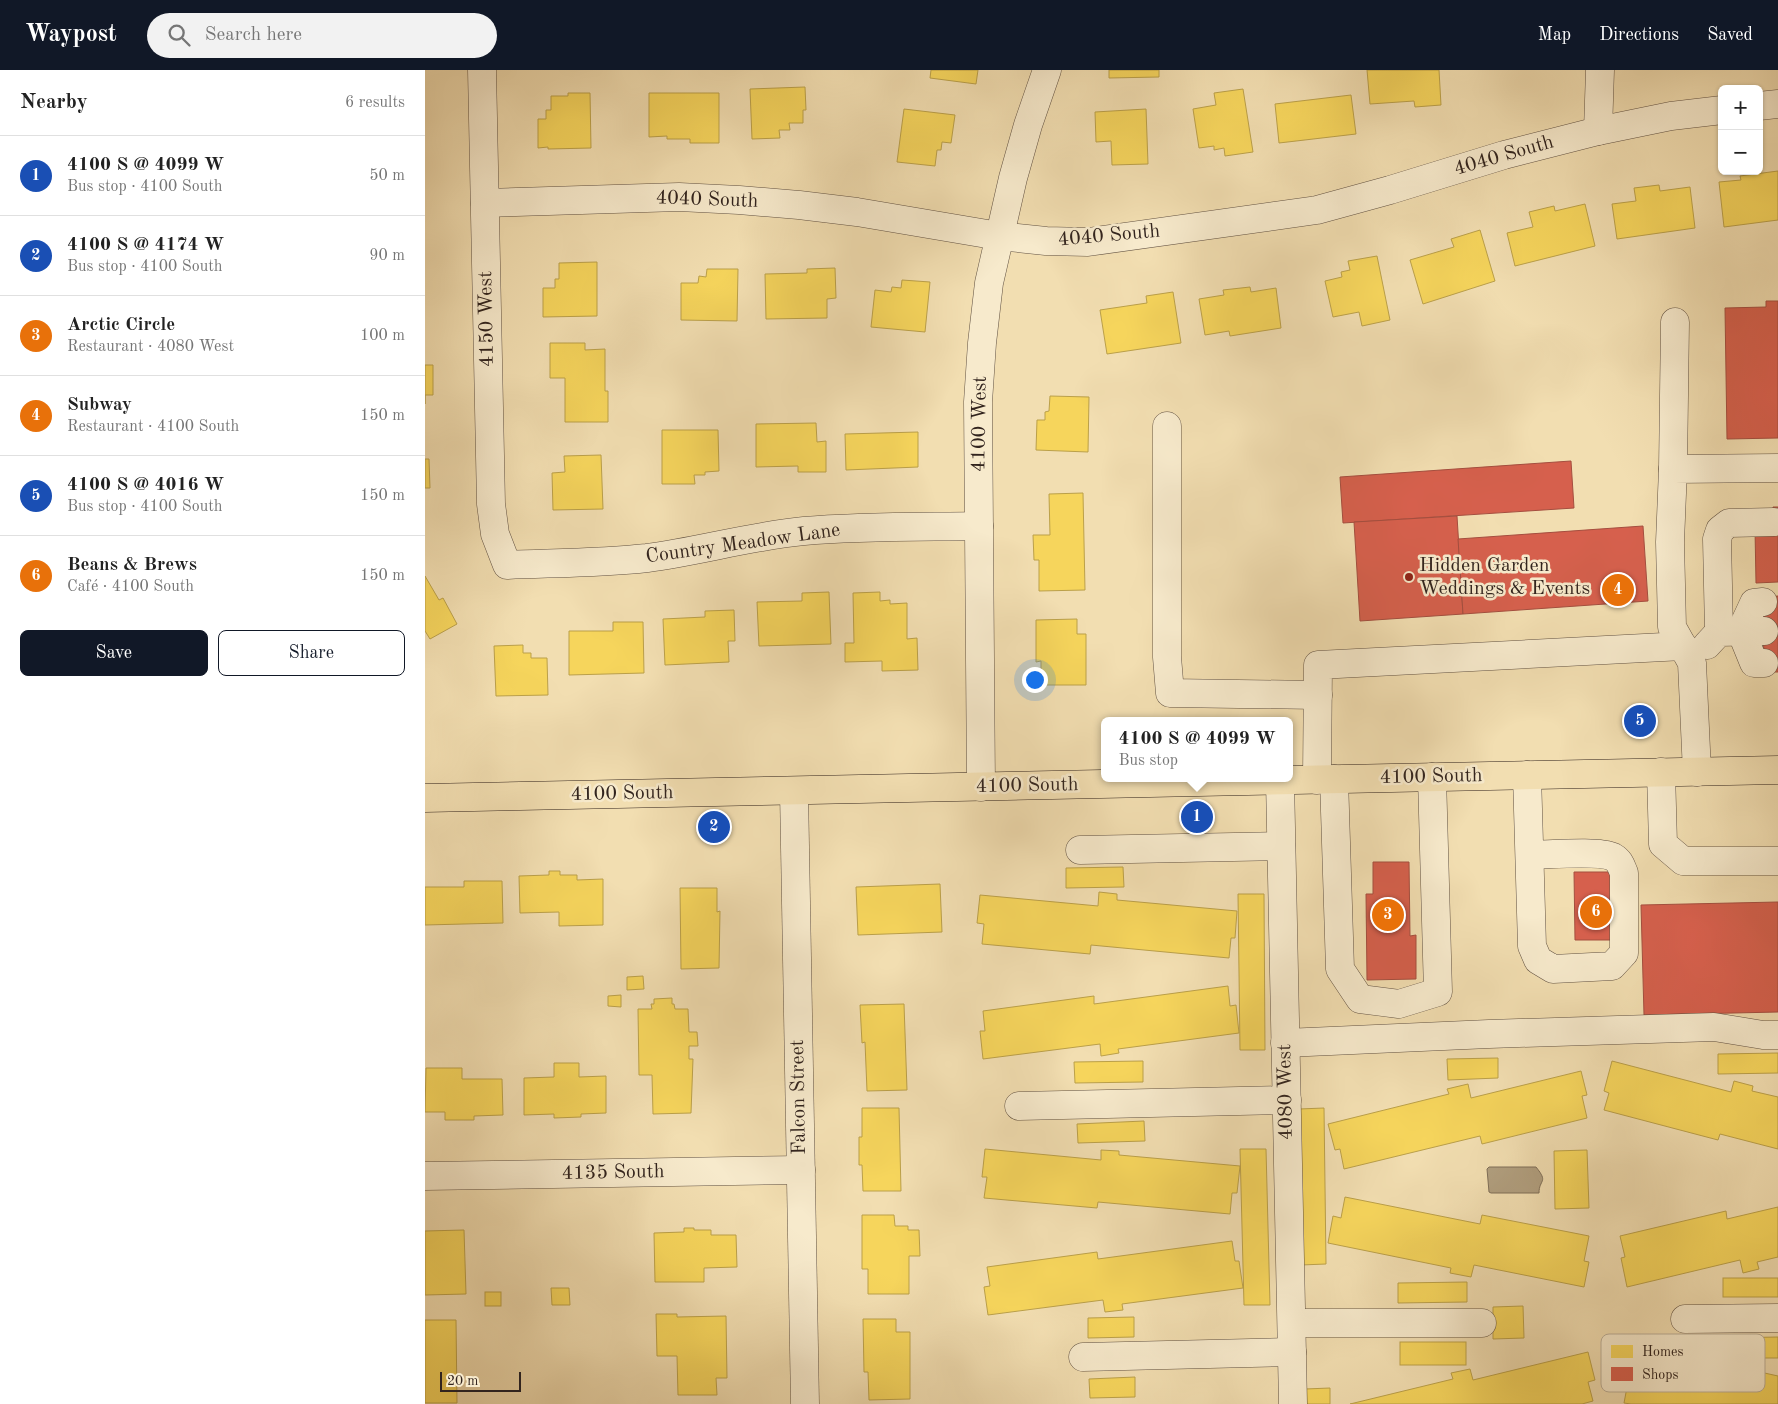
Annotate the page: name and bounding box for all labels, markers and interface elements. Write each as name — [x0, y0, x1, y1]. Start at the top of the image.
search box — [147, 13, 497, 58]
icon: search — [165, 21, 193, 49]
text: Waypost — [25, 23, 117, 47]
text: Search here — [205, 26, 302, 45]
text: Map — [1538, 26, 1571, 44]
text: Directions — [1599, 26, 1679, 44]
text: Saved — [1707, 26, 1753, 44]
map controls — [1718, 85, 1763, 175]
button: + — [1718, 85, 1763, 130]
text: Nearby — [20, 92, 88, 113]
text: 6 results — [345, 95, 405, 111]
button: − — [1718, 130, 1763, 175]
street label: 4040 South — [1452, 132, 1556, 180]
text: 4100 S @ 4099 W — [67, 156, 224, 175]
text: 1 — [31, 168, 41, 184]
text: 50 m — [369, 168, 405, 184]
text: Bus stop · 4100 South — [67, 179, 223, 195]
street label: 4040 South — [655, 188, 759, 212]
street label: 4040 South — [1057, 222, 1161, 250]
text: 4100 S @ 4174 W — [67, 236, 224, 255]
text: 2 — [31, 248, 41, 264]
text: 90 m — [369, 248, 405, 264]
text: Bus stop · 4100 South — [67, 259, 223, 275]
street label: 4150 West — [476, 271, 498, 367]
text: Arctic Circle — [67, 316, 175, 335]
text: 3 — [31, 328, 41, 344]
text: 100 m — [360, 328, 405, 344]
text: Restaurant · 4080 West — [67, 339, 234, 355]
street label: 4100 West — [969, 376, 991, 472]
text: Subway — [67, 396, 132, 415]
text: 4 — [31, 408, 41, 424]
text: 150 m — [360, 408, 405, 424]
text: Restaurant · 4100 South — [67, 419, 239, 435]
text: 4100 S @ 4016 W — [67, 476, 224, 495]
text: 5 — [31, 488, 41, 504]
text: 150 m — [360, 488, 405, 504]
text: Bus stop · 4100 South — [67, 499, 223, 515]
street label: Country Meadow Lane — [644, 520, 842, 568]
text: Beans & Brews — [67, 556, 197, 575]
place label: Hidden Garden Weddings & Events — [1419, 556, 1590, 599]
text: 6 — [31, 568, 41, 584]
text: 150 m — [360, 568, 405, 584]
marker: Hidden Garden Weddings & Events — [1403, 571, 1415, 583]
pin: 4 — [1602, 571, 1634, 609]
text: Café · 4100 South — [67, 579, 194, 595]
button: Save — [20, 630, 208, 676]
button: Share — [218, 630, 405, 676]
your location — [1022, 667, 1048, 693]
pin: 5 — [1624, 702, 1656, 740]
popup — [1101, 717, 1293, 782]
text: 4100 S @ 4099 W — [1118, 730, 1276, 749]
text: Bus stop — [1118, 753, 1178, 769]
street label: 4100 South — [1379, 766, 1483, 788]
street label: 4100 South — [975, 775, 1079, 797]
street label: 4100 South — [570, 783, 674, 805]
pin: 1 — [1181, 798, 1213, 836]
pin: 2 — [698, 808, 730, 846]
pin: 6 — [1580, 893, 1612, 931]
pin: 3 — [1372, 896, 1404, 934]
street label: Falcon Street — [788, 1039, 810, 1155]
street label: 4080 West — [1275, 1044, 1297, 1140]
street label: 4135 South — [561, 1162, 665, 1184]
legend — [1601, 1334, 1765, 1392]
text: Homes — [1642, 1345, 1684, 1359]
text: Shops — [1642, 1368, 1679, 1382]
scale bar — [440, 1369, 521, 1392]
text: 20 m — [447, 1374, 478, 1388]

